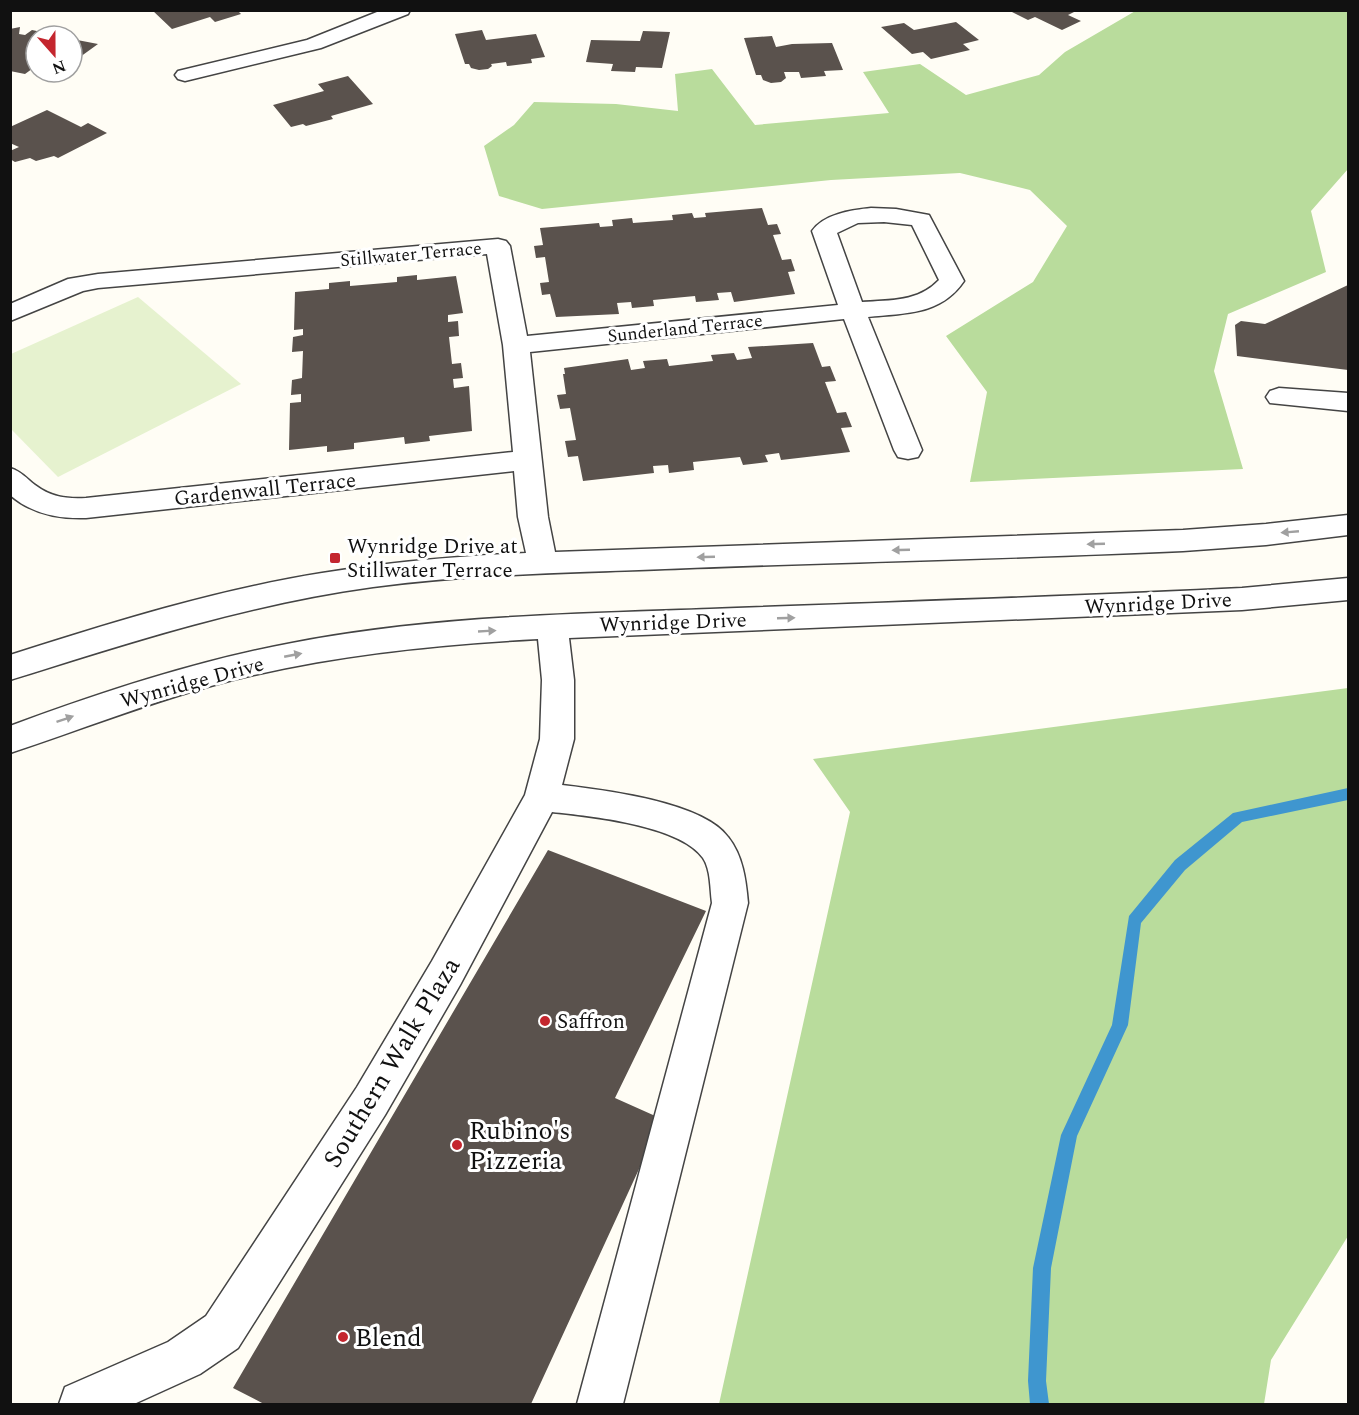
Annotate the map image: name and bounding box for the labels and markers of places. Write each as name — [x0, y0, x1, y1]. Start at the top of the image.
place label: Wynridge Drive at Stillwater Terrace — [347, 531, 518, 587]
marker: Wynridge Drive at Stillwater Terrace — [328, 551, 342, 565]
place label: Saffron — [557, 1006, 625, 1038]
marker: Saffron — [538, 1014, 552, 1028]
place label: Rubino's Pizzeria — [469, 1111, 570, 1181]
marker: Rubino's Pizzeria — [450, 1138, 464, 1152]
place label: Blend — [355, 1318, 422, 1358]
marker: Blend — [336, 1330, 350, 1344]

